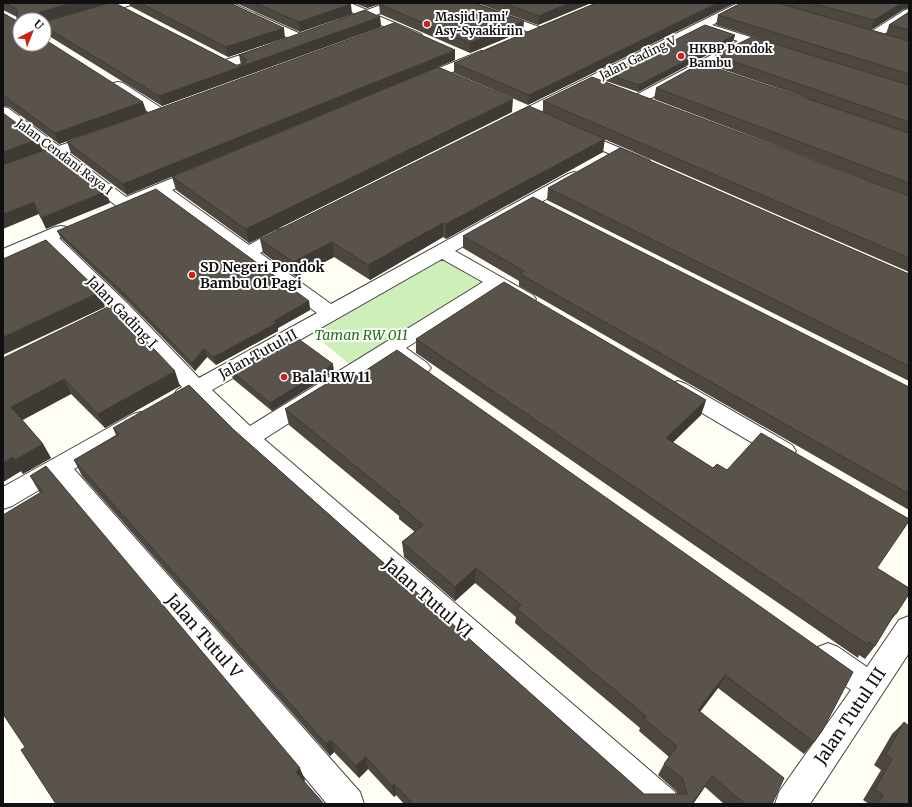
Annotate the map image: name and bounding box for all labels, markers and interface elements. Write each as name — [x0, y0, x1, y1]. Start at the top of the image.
place label: Masjid Jami' Asy-Syaakiriin — [434, 9, 523, 38]
north arrow — [12, 12, 52, 52]
text: U — [31, 17, 47, 33]
marker: Masjid Jami' Asy-Syaakiriin — [422, 19, 432, 29]
street label: Jalan Gading V — [596, 32, 680, 83]
place label: HKBP Pondok Bambu — [689, 41, 773, 70]
marker: HKBP Pondok Bambu — [676, 51, 686, 61]
street label: Jalan Cendani Raya I — [12, 115, 116, 198]
place label: SD Negeri Pondok Bambu 01 Pagi — [200, 258, 325, 292]
marker: SD Negeri Pondok Bambu 01 Pagi — [187, 270, 197, 280]
street label: Jalan Gading I — [82, 271, 161, 352]
street label: Jalan Tutul II — [214, 325, 301, 384]
park label: Taman RW 011 — [314, 326, 408, 344]
place label: Balai RW 11 — [292, 368, 371, 386]
marker: Balai RW 11 — [279, 372, 289, 382]
street label: Jalan Tutul VI — [378, 552, 477, 643]
street label: Jalan Tutul V — [161, 588, 247, 683]
street label: Jalan Tutul III — [809, 663, 891, 770]

